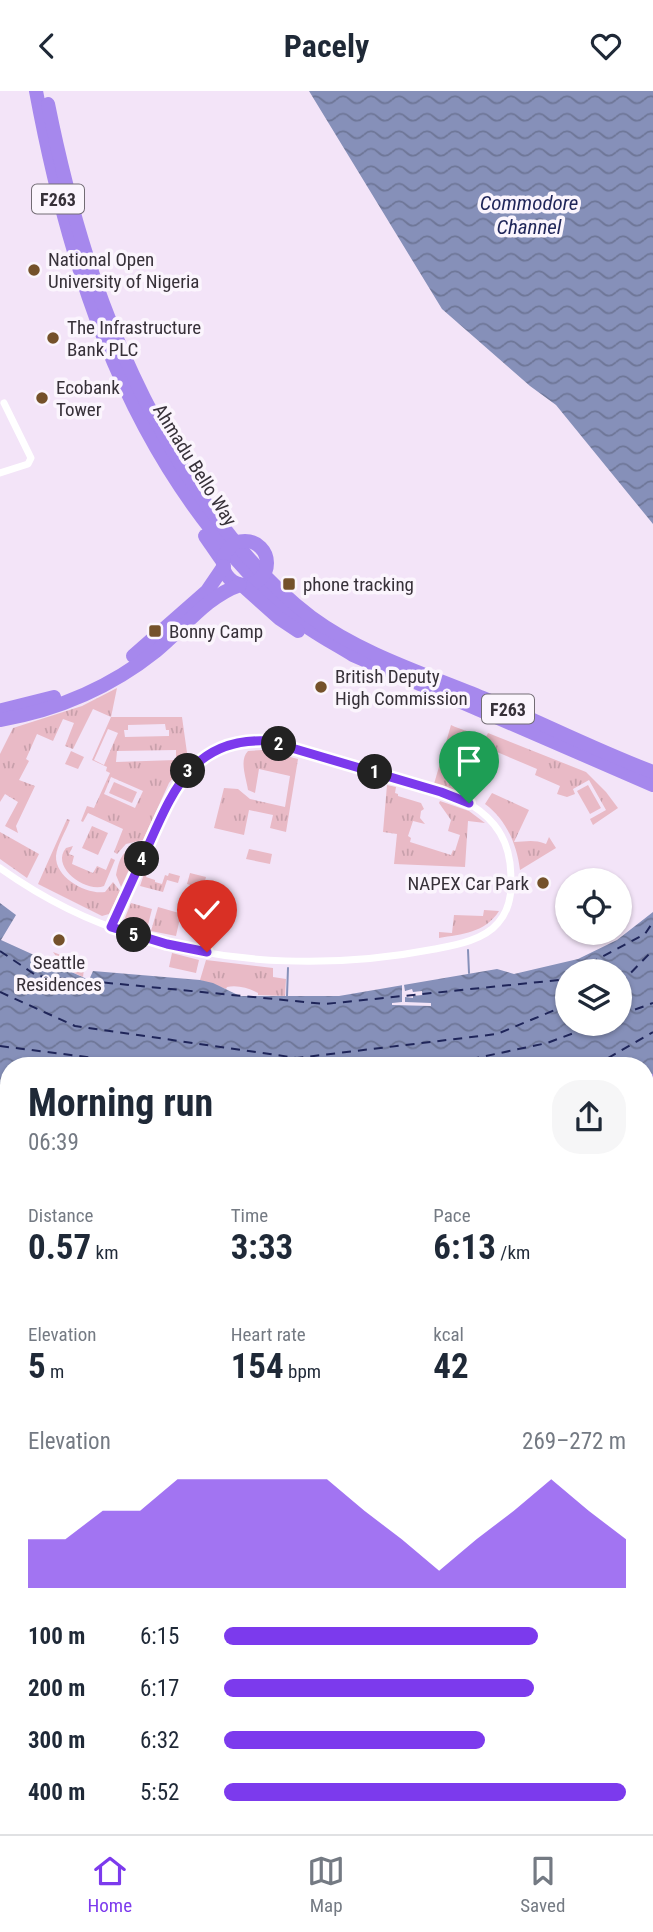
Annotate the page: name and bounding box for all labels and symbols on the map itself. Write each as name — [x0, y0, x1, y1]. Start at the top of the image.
road number: F263 — [32, 185, 84, 213]
water label: Commodore Channel — [480, 191, 578, 239]
place label: National Open University of Nigeria — [48, 248, 199, 293]
marker: National Open University of Nigeria — [26, 262, 42, 278]
place label: The Infrastructure Bank PLC — [67, 316, 201, 361]
marker: The Infrastructure Bank PLC — [45, 330, 61, 346]
place label: Ecobank Tower — [56, 376, 120, 421]
marker: Ecobank Tower — [34, 390, 50, 406]
street label: Ahmadu Bello Way — [148, 400, 242, 530]
place label: phone tracking — [303, 573, 414, 596]
marker: phone tracking — [281, 576, 297, 592]
place label: Bonny Camp — [169, 620, 263, 643]
marker: Bonny Camp — [147, 623, 163, 639]
place label: British Deputy High Commission — [335, 665, 468, 710]
marker: British Deputy High Commission — [313, 679, 329, 695]
road number: F263 — [482, 695, 534, 723]
pin: 2 — [262, 727, 296, 761]
pin — [439, 731, 499, 803]
pin: 3 — [170, 753, 206, 789]
pin: 1 — [358, 755, 392, 789]
pin: 4 — [124, 841, 160, 877]
place label: NAPEX Car Park — [407, 872, 529, 895]
marker: NAPEX Car Park — [535, 875, 551, 891]
pin — [177, 880, 237, 952]
pin: 5 — [116, 917, 152, 953]
marker: Seattle Residences — [51, 932, 67, 948]
place label: Seattle Residences — [16, 951, 102, 996]

